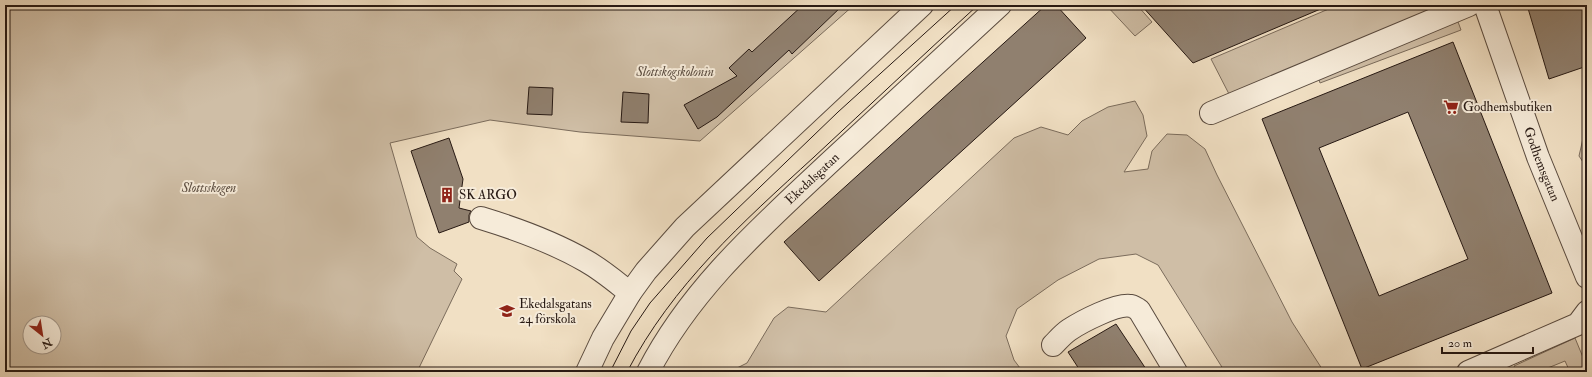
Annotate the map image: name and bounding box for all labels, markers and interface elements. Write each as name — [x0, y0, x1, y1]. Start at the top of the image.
park label: Slottskogskolonin — [635, 64, 714, 80]
supermarket icon: Godhemsbutiken — [1442, 98, 1460, 116]
place label: Godhemsbutiken — [1463, 99, 1553, 115]
street label: Godhemsgatan — [1520, 125, 1563, 204]
street label: Ekedalsgatan — [782, 149, 843, 208]
park label: Slottsskogen — [181, 180, 236, 196]
building icon: SK ARGO — [438, 186, 456, 204]
place label: SK ARGO — [459, 187, 517, 203]
place label: Ekedalsgatans 24 förskola — [519, 296, 592, 327]
school or university icon: Ekedalsgatans 24 förskola — [498, 302, 516, 320]
north arrow — [22, 315, 62, 355]
scale bar — [1442, 329, 1533, 355]
text: N — [38, 335, 55, 352]
text: 20 m — [1448, 336, 1473, 351]

